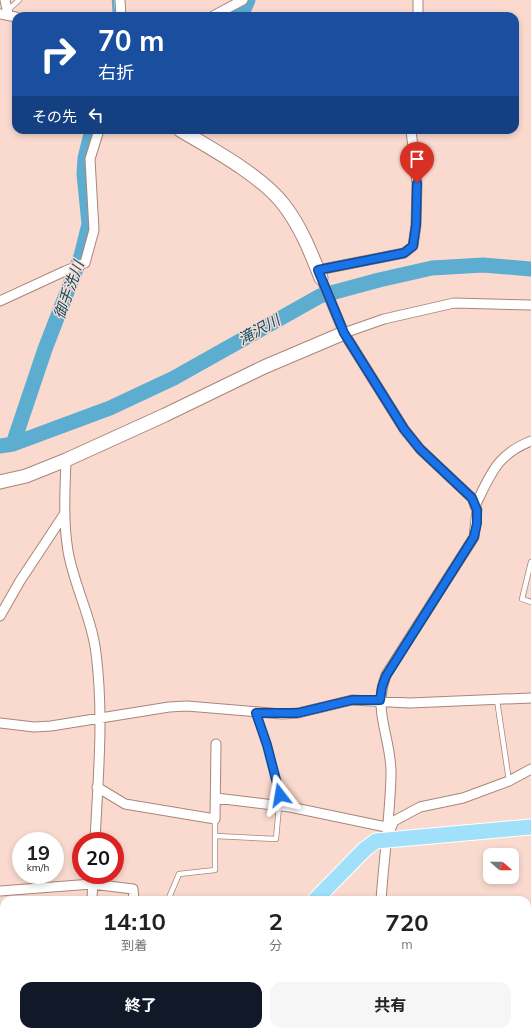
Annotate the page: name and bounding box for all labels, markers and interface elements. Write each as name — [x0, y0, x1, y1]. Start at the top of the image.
text: 70 m — [98, 23, 164, 58]
icon: right — [32, 28, 84, 80]
text: 右折 — [98, 61, 134, 84]
icon: left — [85, 104, 107, 126]
text: その先 — [32, 107, 77, 126]
pin — [400, 142, 434, 183]
icon: arrive — [406, 148, 428, 170]
water label: 御手洗川 — [49, 257, 88, 321]
water label: 滝沢川 — [234, 309, 285, 349]
position arrow — [259, 774, 301, 816]
speed limit sign: 20 — [72, 832, 124, 884]
text: 19 — [26, 840, 50, 865]
north arrow — [483, 848, 519, 884]
map controls — [483, 848, 519, 884]
text: km/h — [27, 861, 49, 874]
text: 14:10 — [102, 906, 166, 936]
text: 2 — [268, 906, 283, 936]
text: 720 — [385, 907, 429, 937]
text: m — [401, 936, 413, 952]
text: 到着 — [121, 937, 147, 953]
text: 分 — [269, 937, 282, 953]
button: 終了 — [20, 982, 262, 1028]
button: 共有 — [270, 982, 511, 1028]

